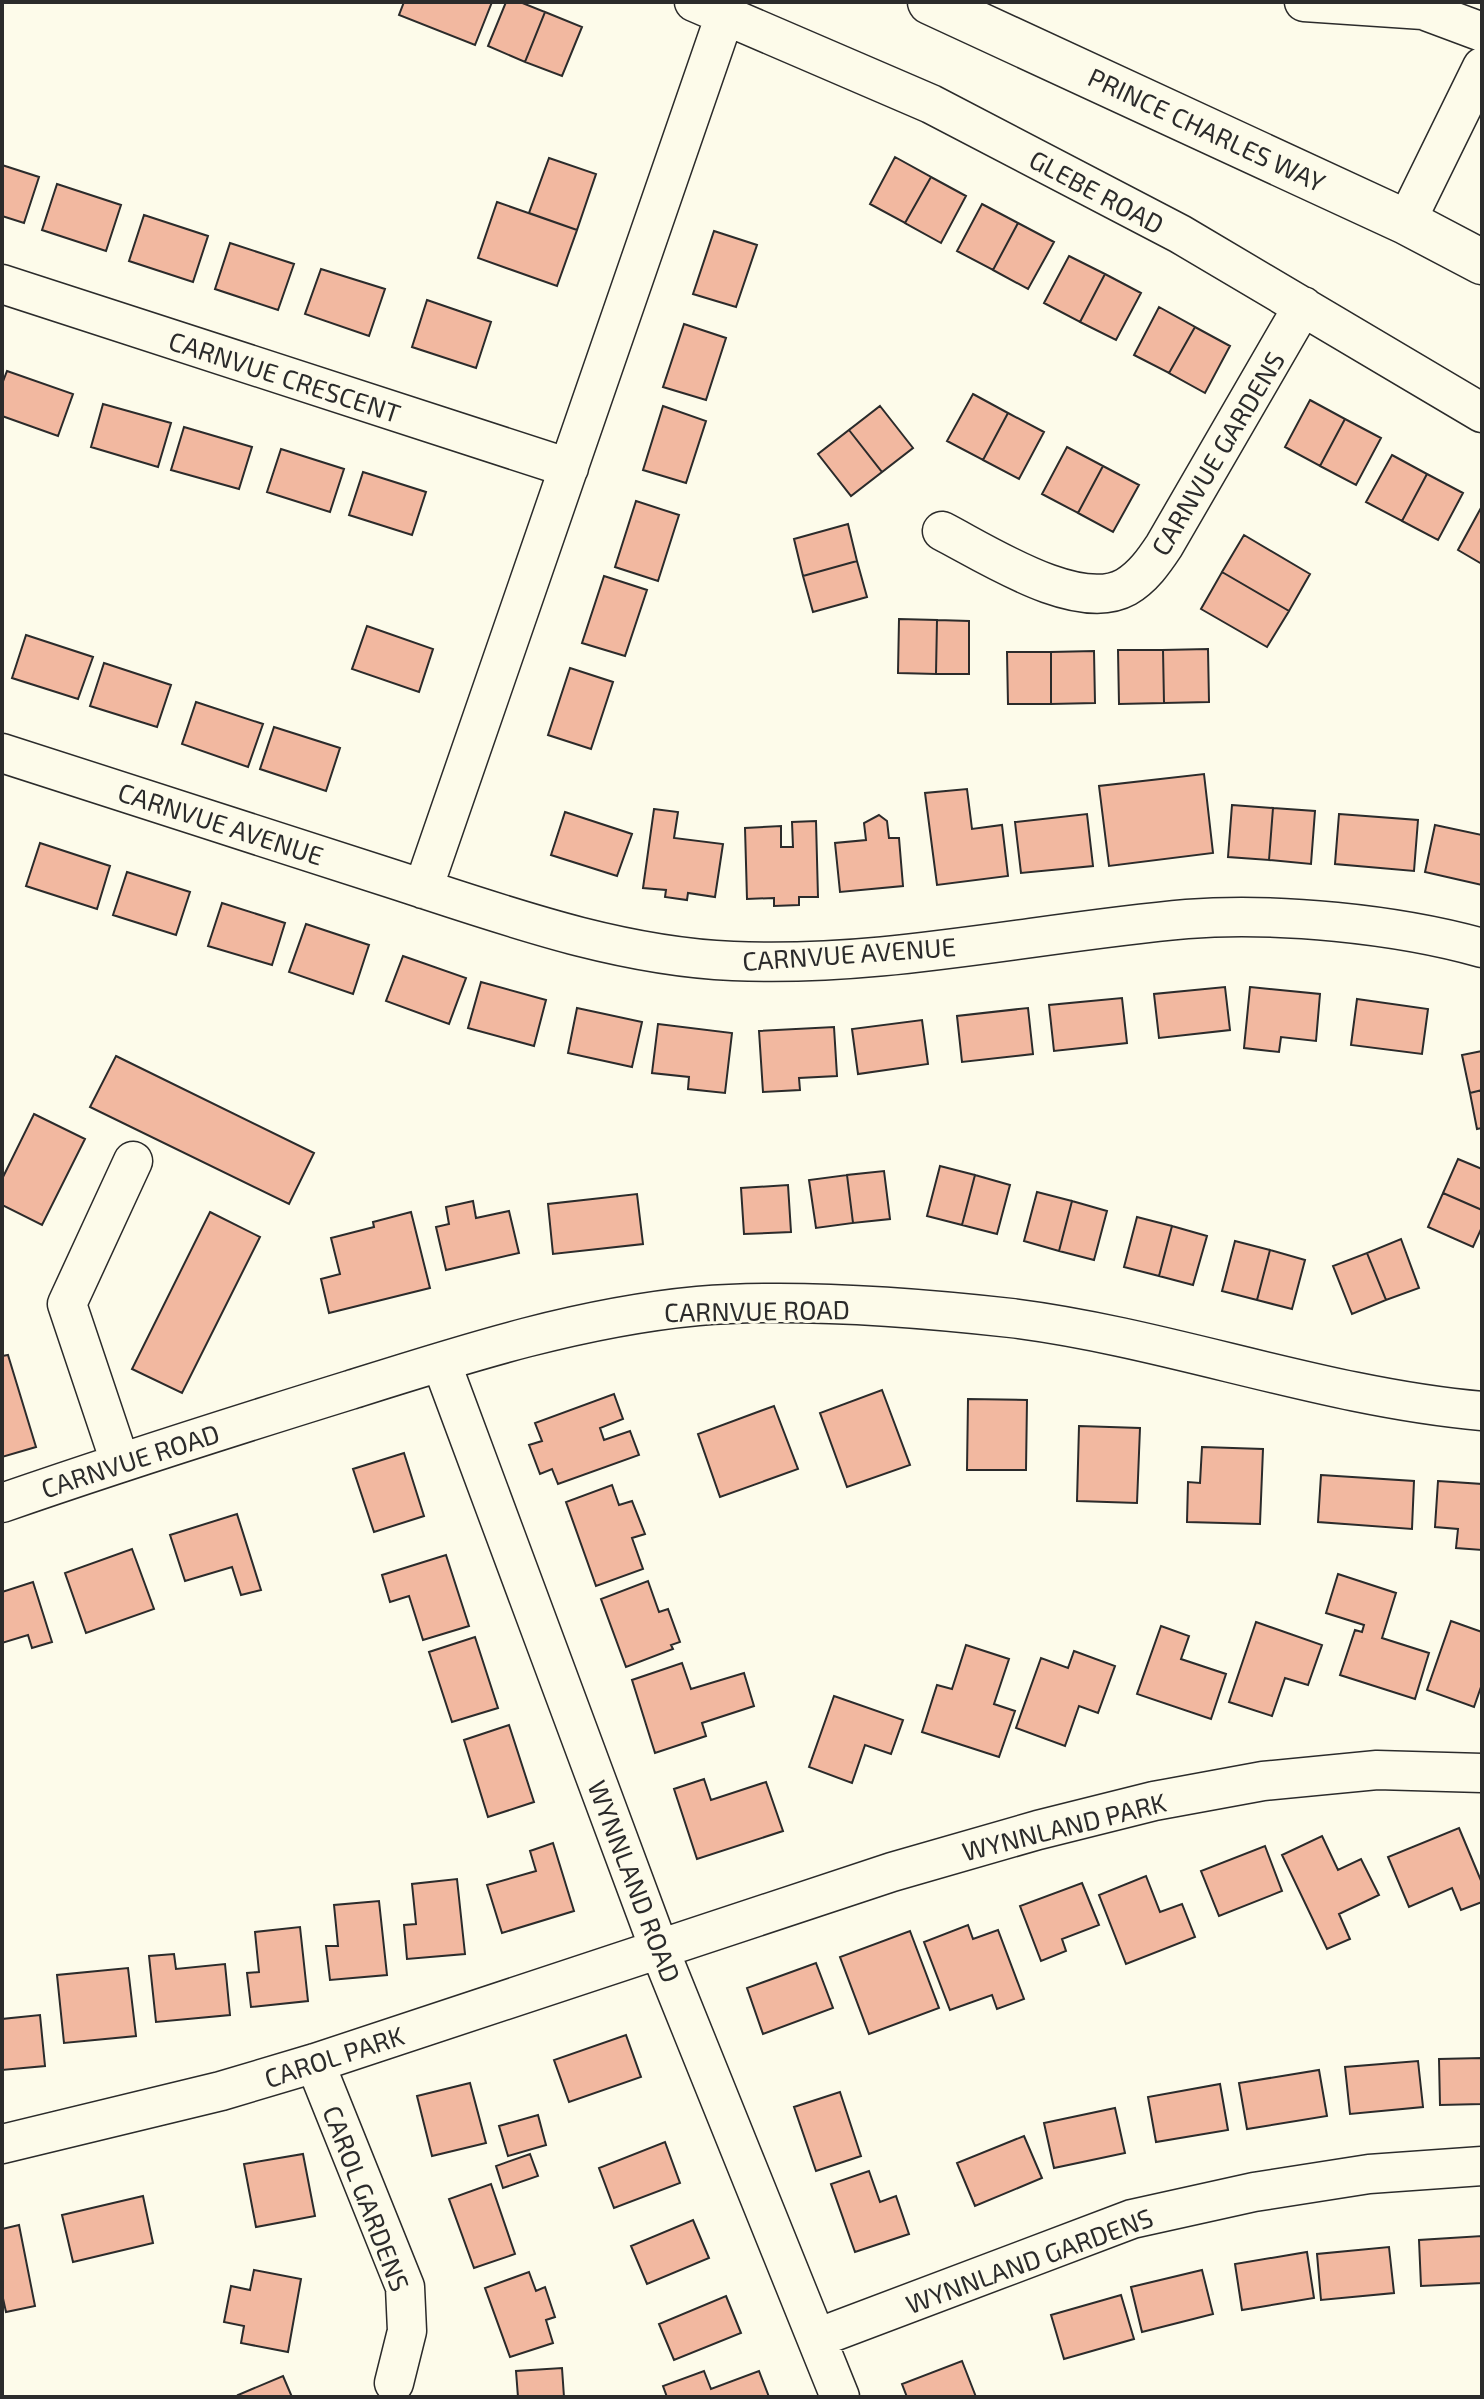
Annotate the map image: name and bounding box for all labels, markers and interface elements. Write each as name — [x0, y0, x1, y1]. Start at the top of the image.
street label: PRINCE CHARLES WAY — [1084, 60, 1331, 198]
street label: GLEBE ROAD — [1025, 143, 1169, 239]
street label: CARNVUE CRESCENT — [165, 324, 405, 428]
street label: CARNVUE GARDENS — [1144, 345, 1290, 561]
street label: CARNVUE AVENUE — [114, 775, 328, 871]
street label: CARNVUE AVENUE — [741, 930, 957, 976]
street label: CARNVUE ROAD — [664, 1293, 850, 1327]
street label: CARNVUE ROAD — [37, 1417, 223, 1503]
street label: WYNNLAND ROAD — [582, 1776, 688, 1986]
street label: WYNNLAND PARK — [959, 1786, 1169, 1866]
street label: CAROL PARK — [260, 2019, 408, 2093]
street label: CAROL GARDENS — [317, 2101, 417, 2295]
street label: WYNNLAND GARDENS — [901, 2201, 1157, 2319]

